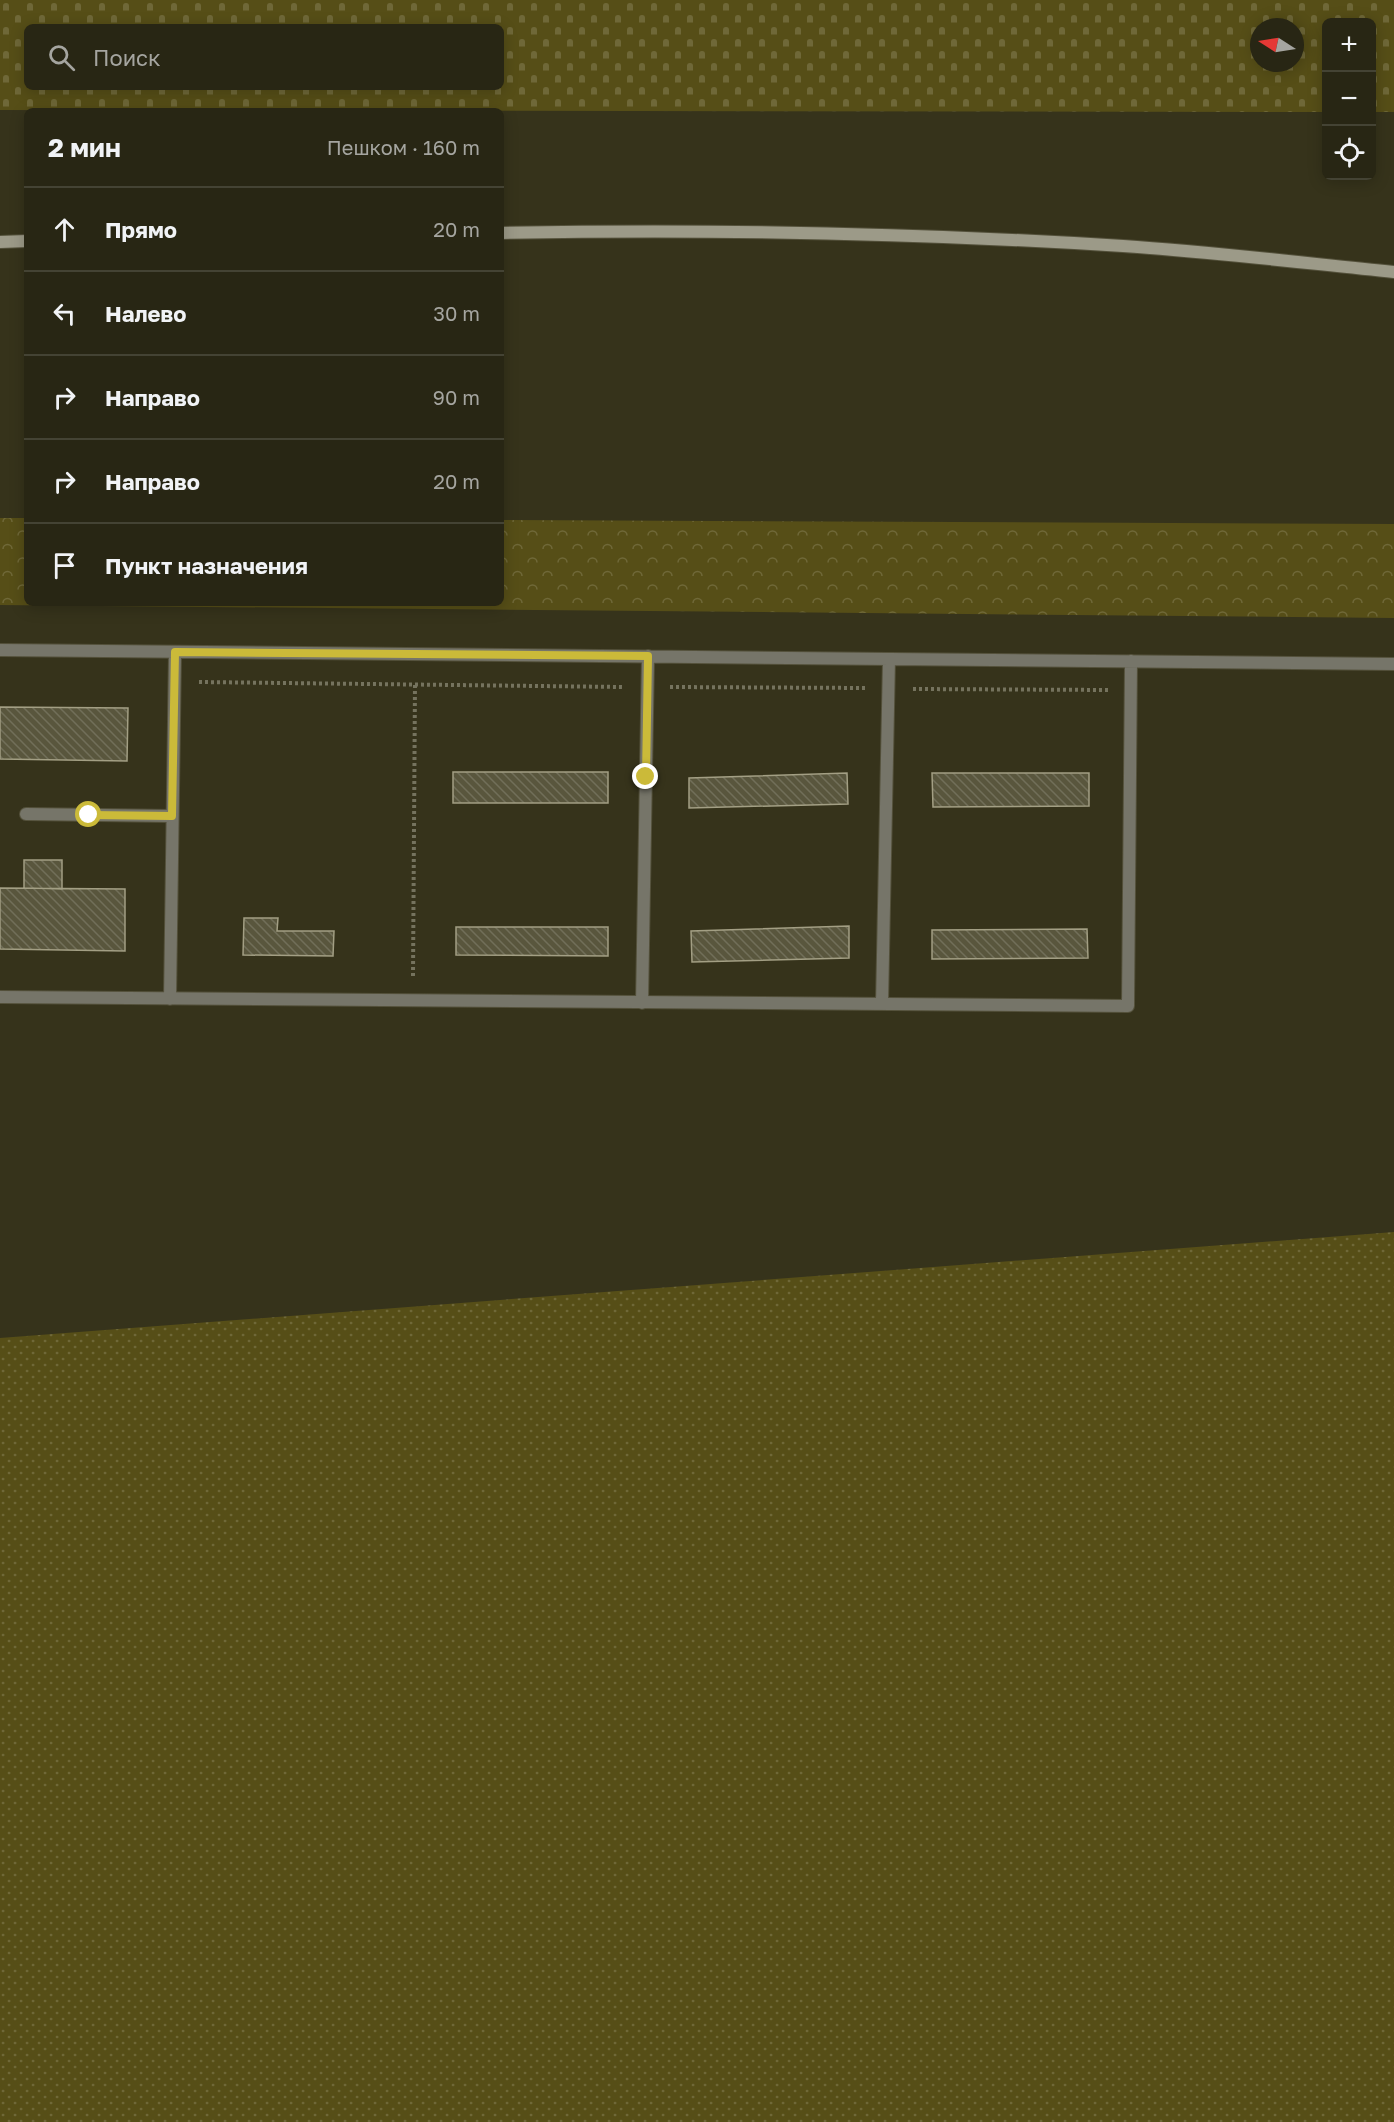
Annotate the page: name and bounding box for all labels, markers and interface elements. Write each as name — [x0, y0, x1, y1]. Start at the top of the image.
north arrow — [1250, 18, 1304, 72]
map controls — [1322, 18, 1376, 180]
button: + — [1322, 18, 1376, 72]
search box — [24, 24, 504, 90]
icon: search — [45, 41, 78, 74]
text: Поиск — [93, 44, 161, 71]
button: − — [1322, 72, 1376, 126]
button: locate — [1322, 126, 1376, 180]
text: 2 мин — [48, 132, 121, 163]
text: Пешком · 160 m — [327, 135, 480, 159]
icon: ahead — [48, 213, 81, 246]
text: Прямо — [105, 216, 177, 243]
text: 20 m — [433, 217, 480, 241]
icon: left — [48, 297, 81, 330]
text: Налево — [105, 300, 187, 327]
text: 30 m — [433, 301, 480, 325]
icon: right — [48, 381, 81, 414]
text: Направо — [105, 384, 200, 411]
text: 90 m — [433, 385, 480, 409]
icon: right — [48, 465, 81, 498]
text: Направо — [105, 468, 200, 495]
text: 20 m — [433, 469, 480, 493]
icon: arrive — [48, 549, 81, 582]
text: Пункт назначения — [105, 552, 308, 579]
route end — [632, 763, 658, 789]
route start — [75, 801, 101, 827]

